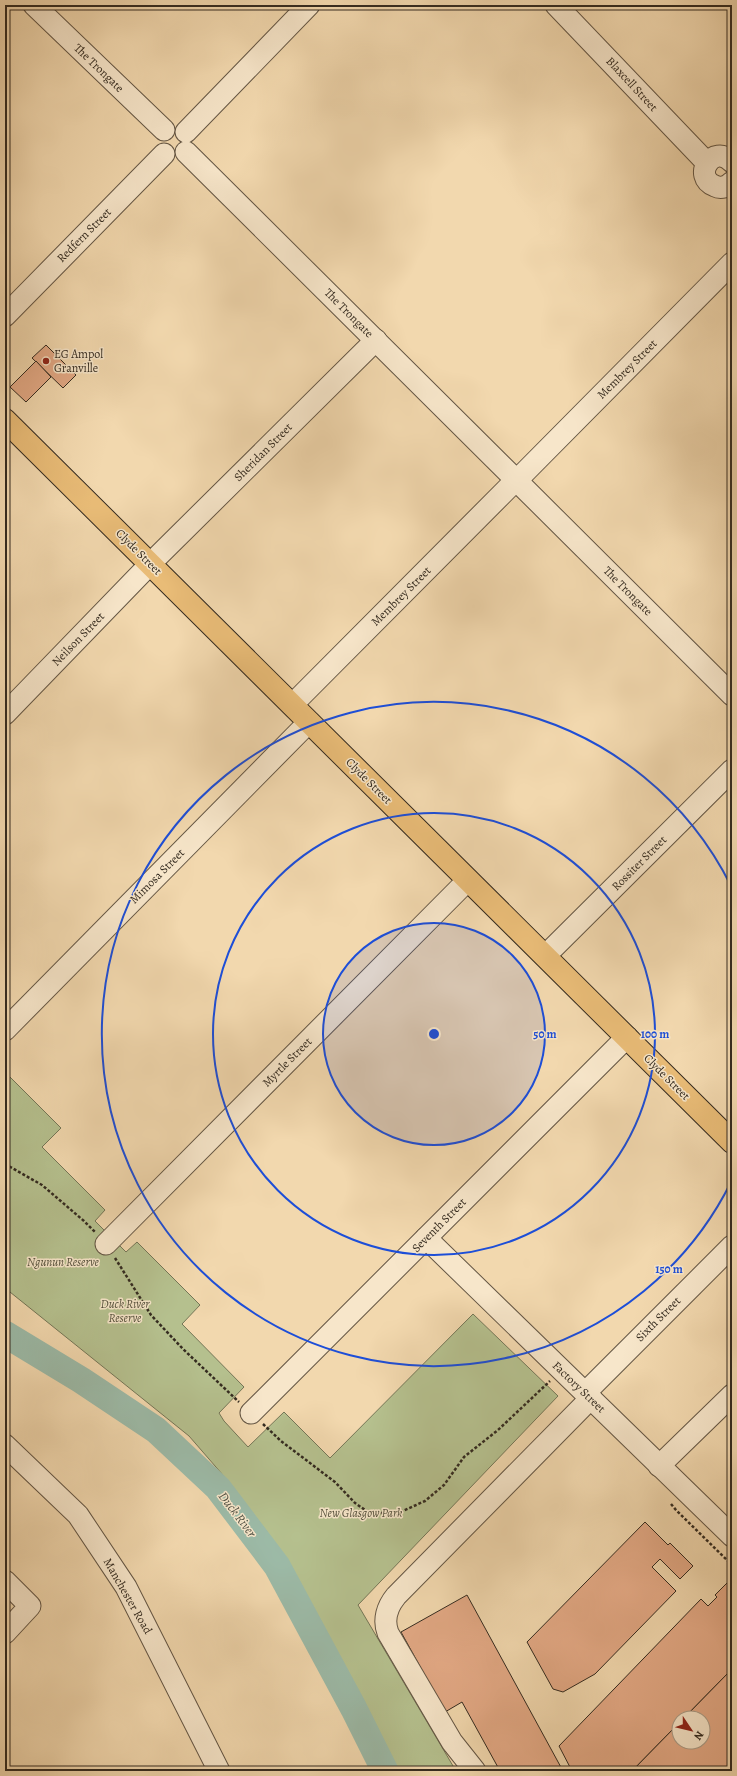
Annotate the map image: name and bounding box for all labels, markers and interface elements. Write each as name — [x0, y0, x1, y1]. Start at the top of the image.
street label: The Trongate — [71, 40, 127, 96]
street label: Blaxcell Street — [603, 53, 661, 115]
street label: Redfern Street — [53, 204, 115, 266]
street label: The Trongate — [321, 285, 377, 341]
street label: Membrey Street — [594, 336, 660, 402]
place label: EG Ampol Granville — [54, 346, 103, 376]
marker: EG Ampol Granville — [41, 356, 51, 366]
street label: Sheridan Street — [230, 419, 296, 485]
street label: Clyde Street — [112, 525, 166, 579]
street label: Membrey Street — [368, 563, 434, 629]
street label: The Trongate — [600, 563, 656, 619]
street label: Neilson Street — [48, 608, 108, 669]
street label: Clyde Street — [342, 754, 396, 808]
street label: Rossiter Street — [608, 832, 670, 894]
street label: Mimosa Street — [126, 845, 188, 907]
text: 50 m — [533, 1026, 557, 1042]
text: 100 m — [641, 1026, 669, 1042]
centre of rings — [427, 1027, 441, 1041]
street label: Myrtle Street — [259, 1034, 315, 1090]
street label: Clyde Street — [640, 1050, 694, 1104]
street label: Seventh Street — [408, 1194, 470, 1256]
park label: Ngunun Reserve — [27, 1254, 100, 1270]
text: 150 m — [655, 1261, 683, 1277]
street label: Sixth Street — [632, 1293, 684, 1345]
park label: Duck River Reserve — [101, 1296, 150, 1326]
street label: Factory Street — [549, 1358, 609, 1416]
water label: Duck River — [215, 1488, 261, 1541]
park label: New Glasgow Park — [320, 1505, 403, 1521]
street label: Manchester Road — [100, 1555, 157, 1637]
north arrow — [671, 1710, 711, 1750]
text: N — [690, 1728, 707, 1743]

